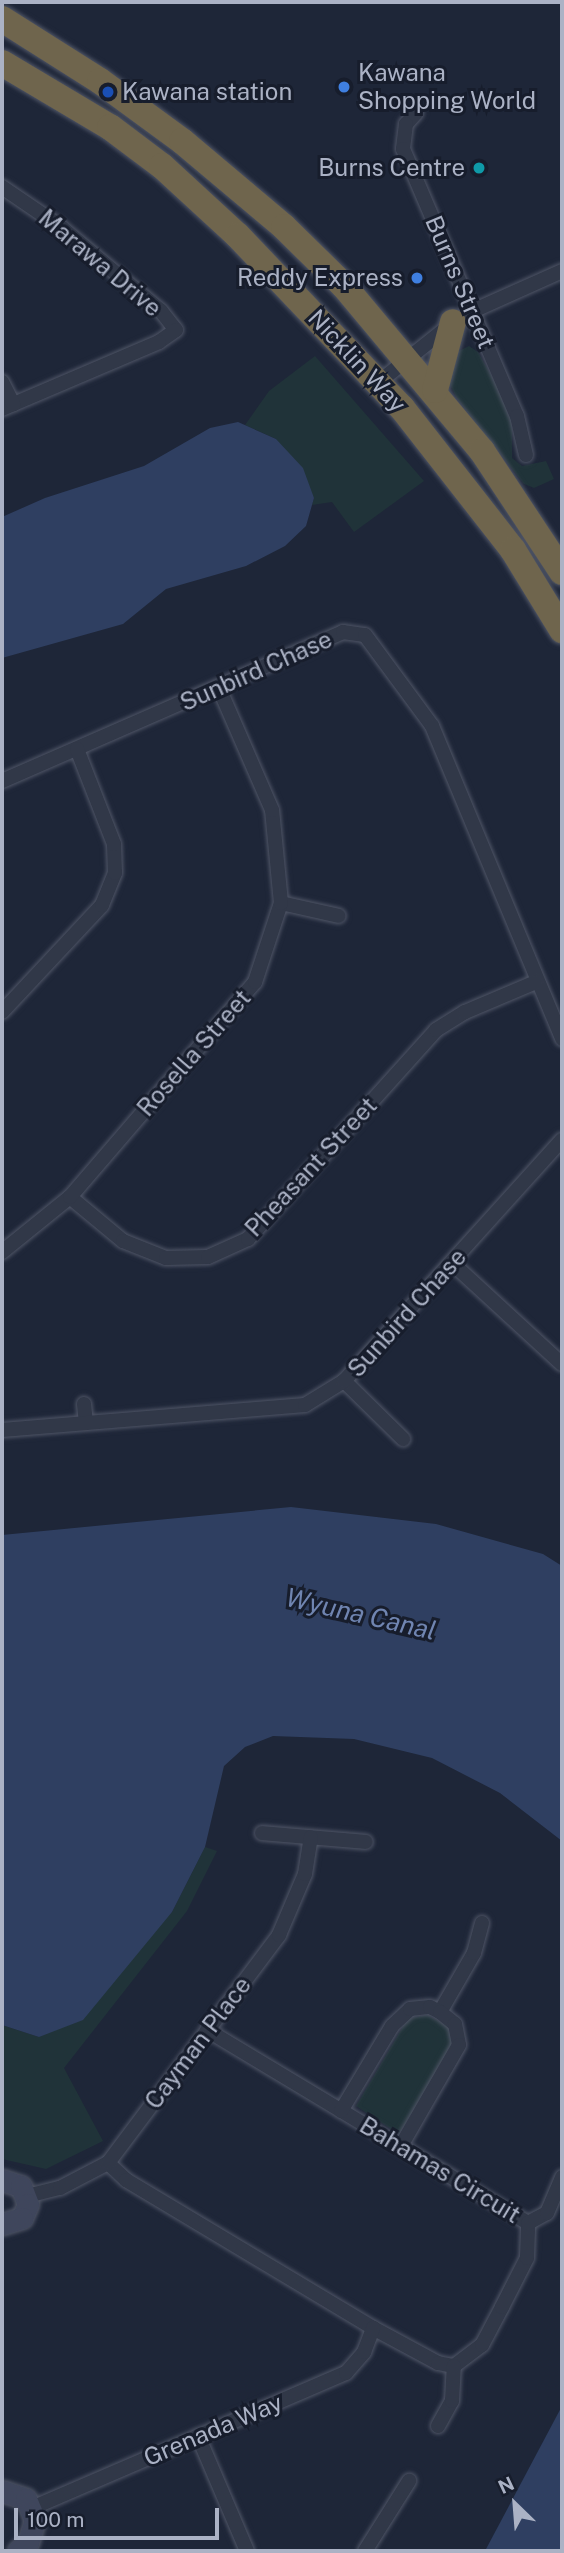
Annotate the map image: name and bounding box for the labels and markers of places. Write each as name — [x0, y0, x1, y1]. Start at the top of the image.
place label: Kawana Shopping World — [358, 59, 537, 115]
place label: Kawana station — [122, 78, 292, 106]
marker: Kawana Shopping World — [336, 79, 352, 95]
marker: Kawana station — [100, 84, 116, 100]
place label: Burns Centre — [318, 154, 465, 182]
marker: Burns Centre — [471, 160, 487, 176]
place label: Reddy Express — [237, 264, 403, 292]
marker: Reddy Express — [409, 270, 425, 286]

